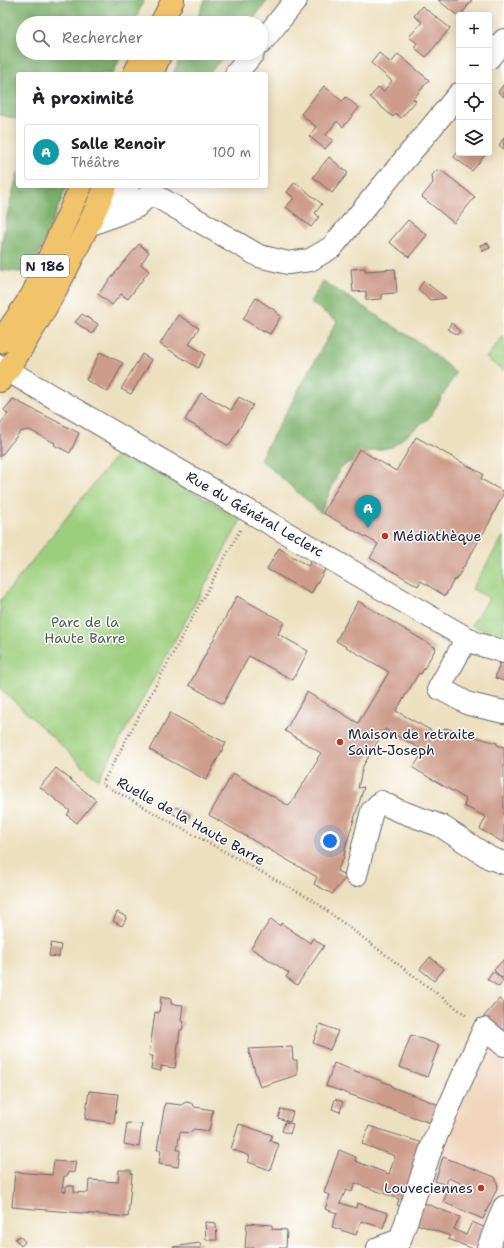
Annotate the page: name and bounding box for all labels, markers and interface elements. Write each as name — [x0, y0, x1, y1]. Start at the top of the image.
map controls — [456, 12, 492, 156]
button: + — [456, 12, 492, 48]
search box — [16, 16, 268, 60]
icon: search — [30, 27, 52, 49]
text: Rechercher — [62, 28, 143, 48]
button: − — [456, 48, 492, 84]
button: locate — [456, 84, 492, 120]
text: À proximité — [32, 87, 134, 109]
button: layers — [456, 120, 492, 156]
text: Salle Renoir — [71, 134, 166, 154]
text: A — [41, 144, 51, 161]
text: 100 m — [212, 144, 251, 161]
text: Théâtre — [71, 154, 120, 171]
road number: N 186 — [21, 255, 69, 277]
street label: Rue du Général Leclerc — [183, 467, 327, 561]
pin: A — [355, 495, 381, 528]
place label: Médiathèque — [393, 527, 482, 545]
marker: Médiathèque — [380, 531, 390, 541]
park label: Parc de la Haute Barre — [44, 613, 126, 647]
place label: Maison de retraite Saint-Joseph — [348, 725, 475, 759]
marker: Maison de retraite Saint-Joseph — [335, 737, 345, 747]
street label: Ruelle de la Haute Barre — [114, 773, 268, 869]
your location — [320, 831, 340, 851]
place label: Louveciennes — [384, 1179, 473, 1197]
marker: Louveciennes — [476, 1183, 486, 1193]

